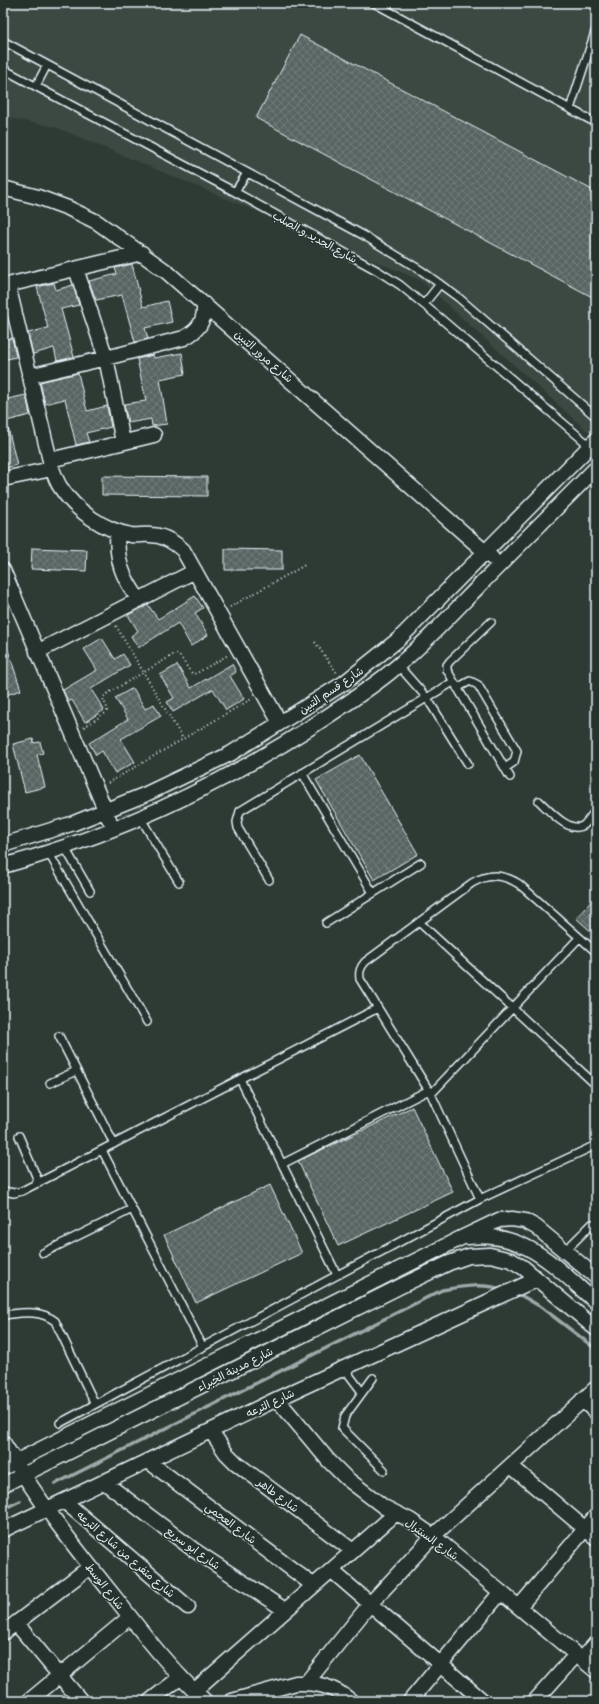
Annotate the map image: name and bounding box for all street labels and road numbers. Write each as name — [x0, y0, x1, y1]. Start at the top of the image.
street label: شارع الحديد و الصلب — [269, 209, 359, 268]
street label: شارع مرور التبين — [231, 327, 296, 387]
street label: شارع قسم التبين — [297, 664, 367, 718]
street label: شارع مدينة الخبراء — [195, 1345, 276, 1396]
street label: شارع الترعه — [244, 1387, 297, 1422]
street label: شارع طاهر — [252, 1475, 301, 1517]
street label: شارع العجمي — [200, 1500, 259, 1550]
street label: شارع متفرع من شارع الترعه — [73, 1508, 177, 1602]
street label: شارع السنترال — [401, 1516, 461, 1565]
street label: شارع ابو سريع — [162, 1524, 223, 1574]
street label: شارع الوسط — [81, 1561, 127, 1613]

